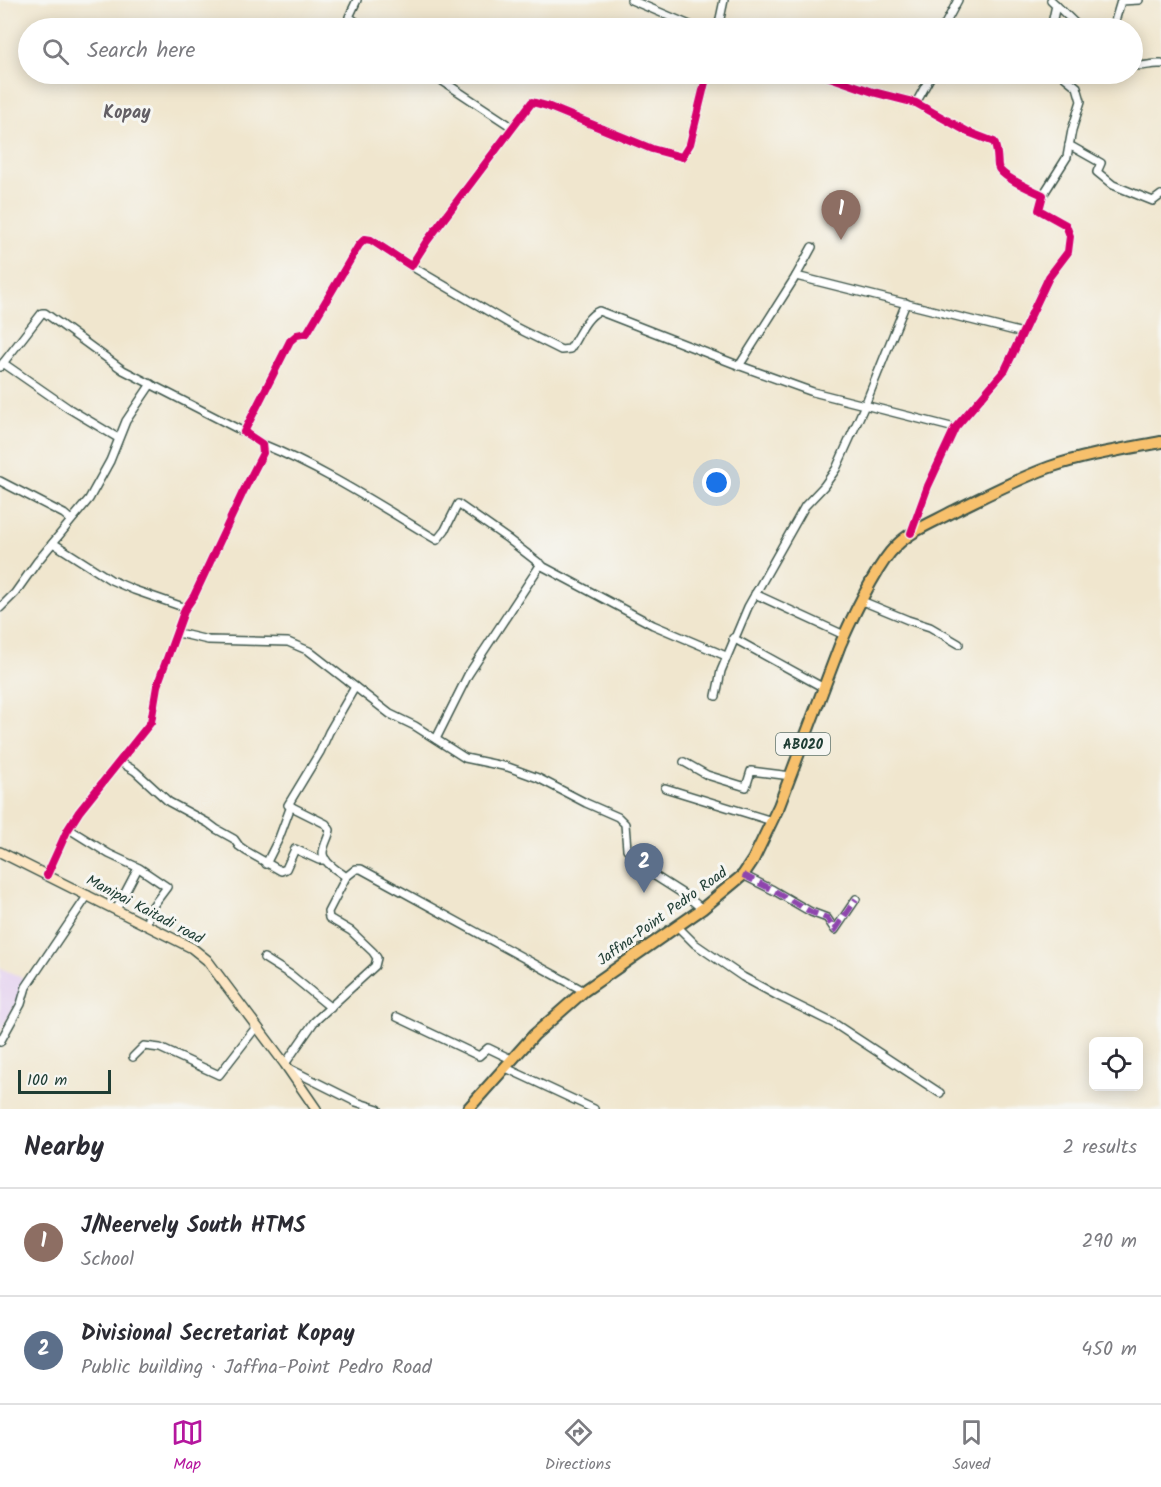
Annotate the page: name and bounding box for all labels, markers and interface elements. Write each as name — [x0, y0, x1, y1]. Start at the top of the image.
search box — [18, 18, 1143, 84]
text: Search here — [87, 34, 195, 69]
icon: search — [39, 35, 72, 68]
district label: Kopay — [103, 99, 151, 128]
pin: 1 — [822, 190, 860, 240]
your location — [702, 468, 731, 497]
road number: AB020 — [776, 733, 830, 755]
pin: 2 — [624, 844, 664, 893]
street label: Jaffna-Point Pedro Road — [593, 861, 733, 972]
street label: Manipai Kaitadi road — [82, 869, 208, 951]
map controls — [1089, 1037, 1143, 1091]
button: locate — [1089, 1037, 1143, 1091]
scale bar — [18, 1067, 111, 1094]
text: 100 m — [27, 1068, 67, 1093]
text: Nearby — [24, 1127, 104, 1169]
text: 2 results — [1062, 1132, 1137, 1164]
text: J/Neervely South HTMS — [81, 1209, 306, 1244]
text: 1 — [40, 1226, 47, 1258]
text: 290 m — [1082, 1226, 1137, 1258]
text: School — [81, 1244, 134, 1276]
text: Divisional Secretariat Kopay — [81, 1317, 355, 1352]
text: 2 — [38, 1334, 49, 1366]
text: 450 m — [1081, 1334, 1137, 1366]
text: Public building · Jaffna-Point Pedro Road — [81, 1352, 432, 1384]
tab: Map — [171, 1416, 204, 1477]
tab: Directions — [545, 1416, 611, 1477]
tab: Saved — [952, 1416, 990, 1477]

